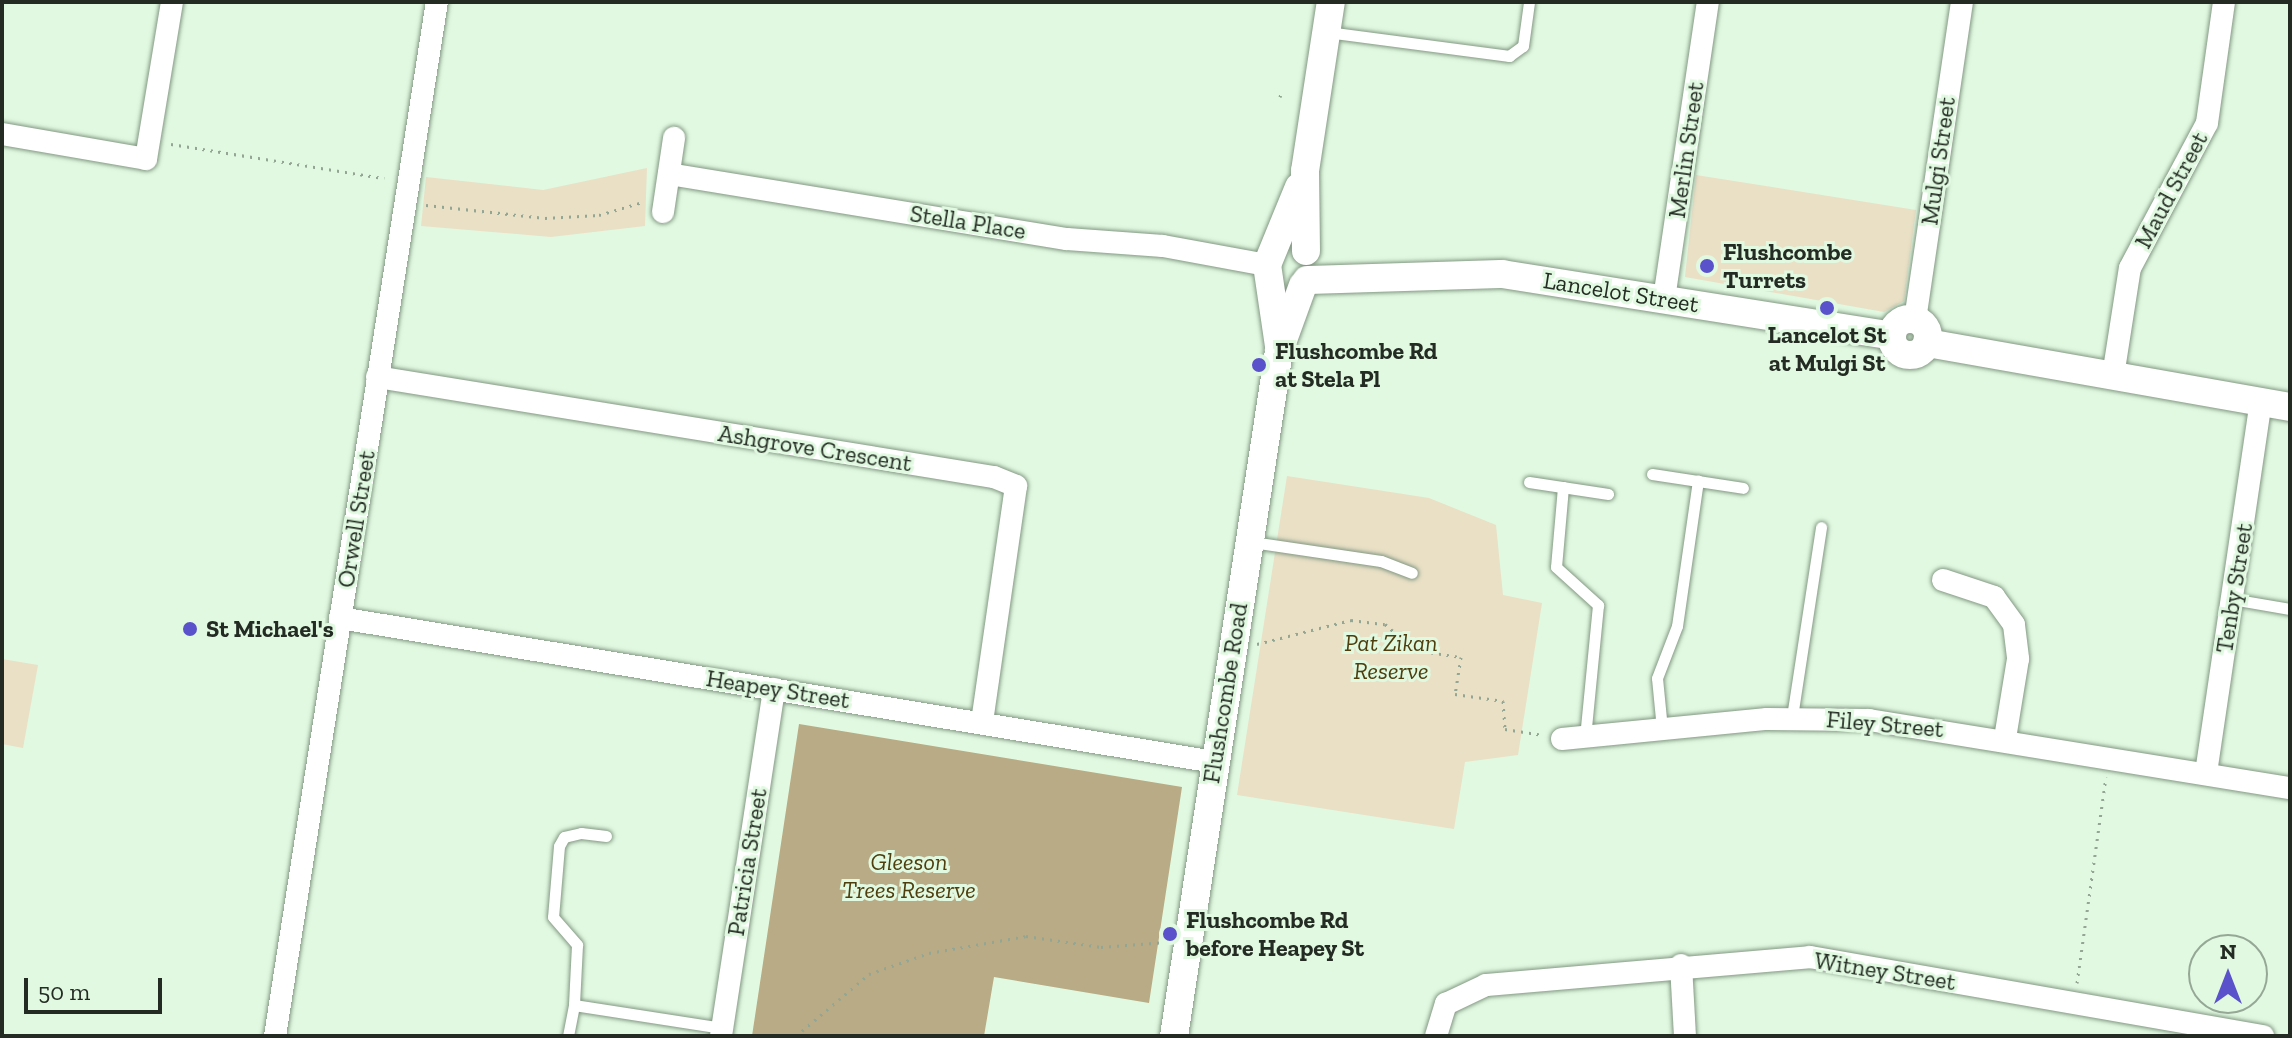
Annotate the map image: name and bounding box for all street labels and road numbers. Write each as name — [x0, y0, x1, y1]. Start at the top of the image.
street label: Merlin Street — [1662, 80, 1710, 220]
street label: Mulgi Street — [1915, 95, 1961, 227]
street label: Maud Street — [2128, 127, 2214, 253]
street label: Stella Place — [908, 199, 1028, 245]
street label: Lancelot Street — [1541, 265, 1701, 319]
street label: Ashgrove Crescent — [716, 418, 914, 478]
street label: Orwell Street — [331, 448, 381, 590]
street label: Tenby Street — [2209, 521, 2259, 655]
street label: Flushcombe Road — [1197, 601, 1253, 785]
street label: Heapey Street — [704, 663, 852, 715]
street label: Filey Street — [1825, 704, 1945, 744]
street label: Patricia Street — [721, 786, 773, 938]
street label: Witney Street — [1812, 946, 1958, 996]

